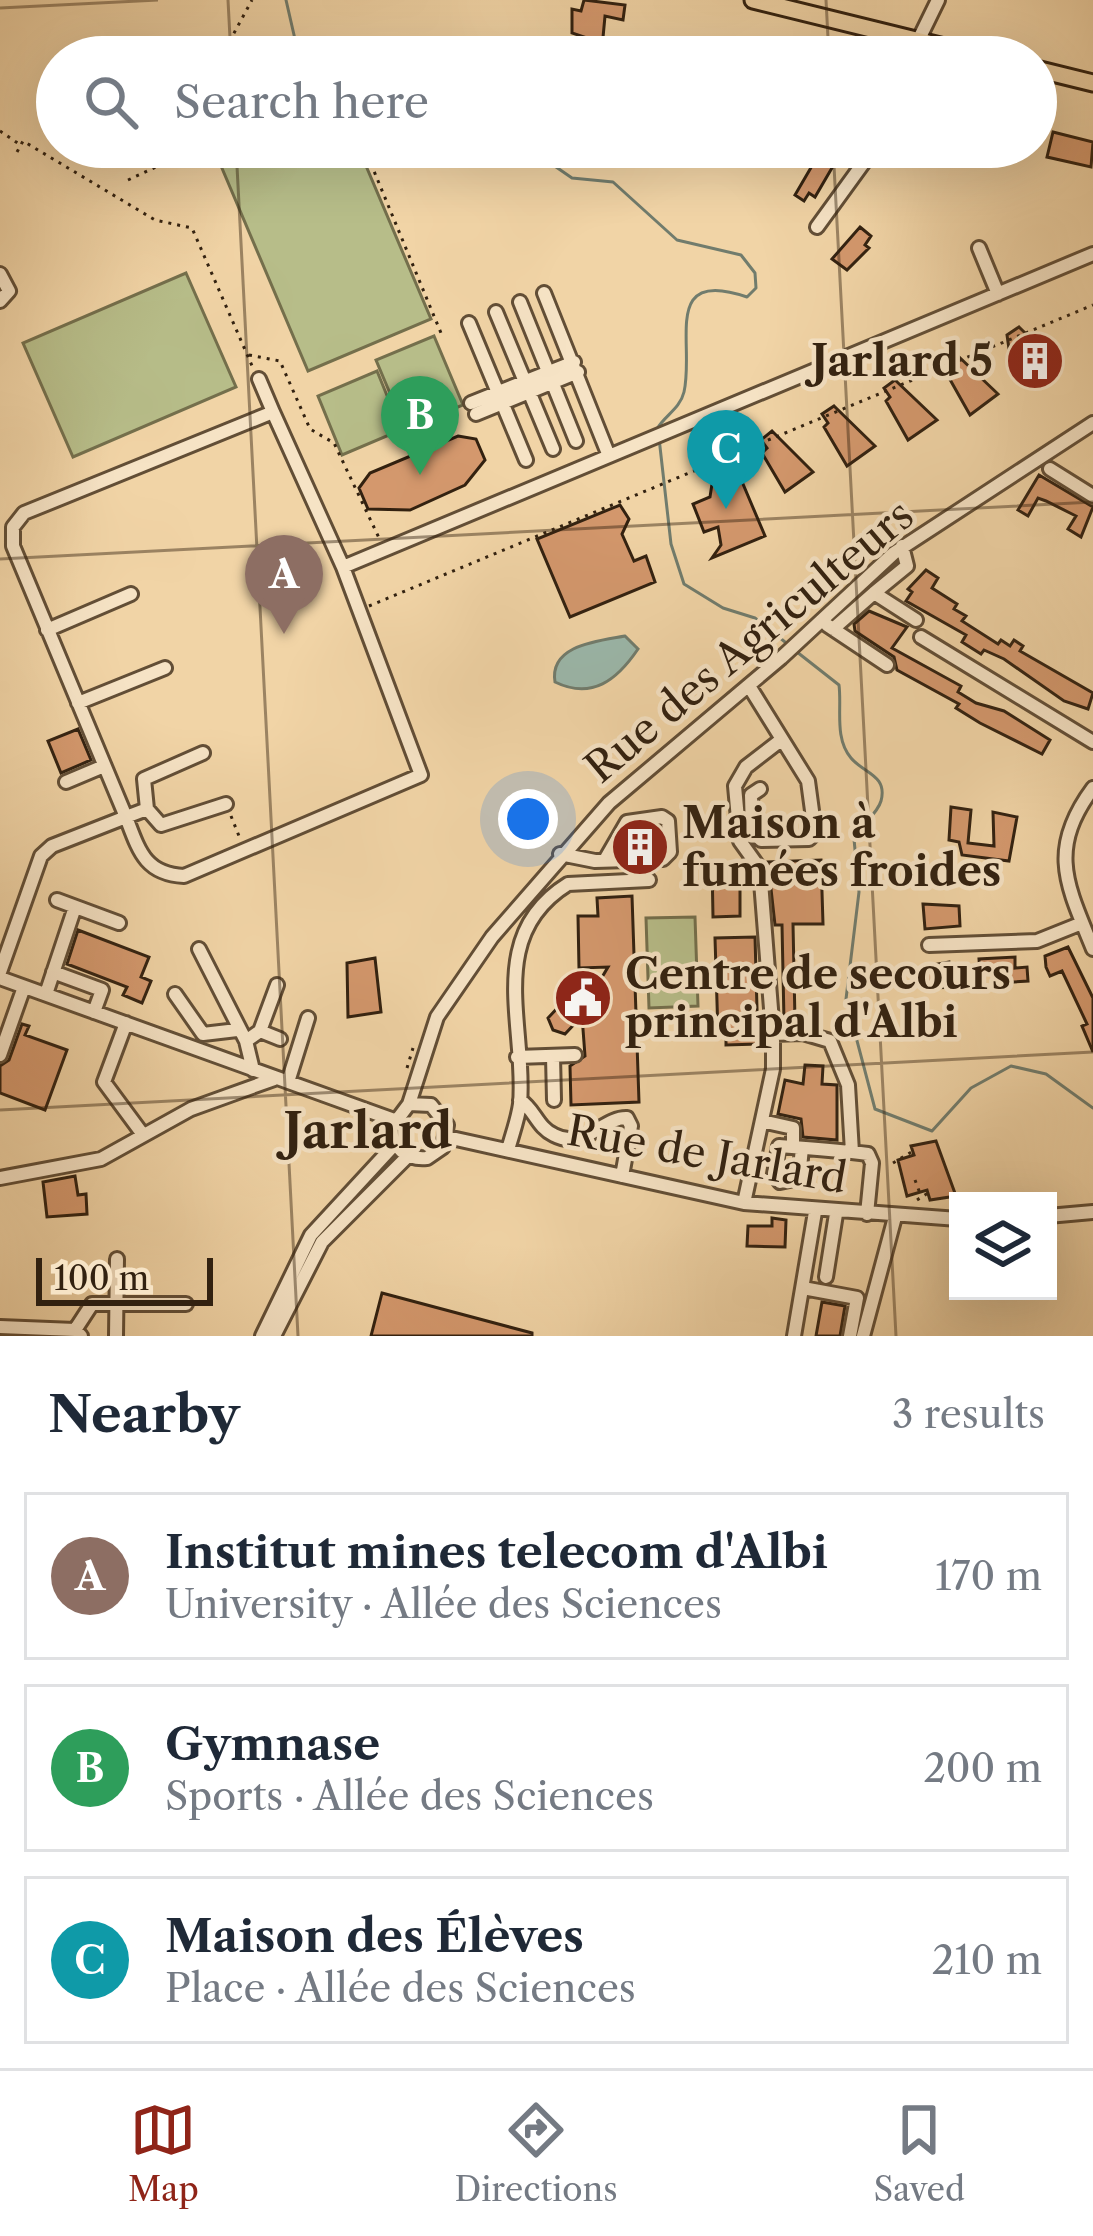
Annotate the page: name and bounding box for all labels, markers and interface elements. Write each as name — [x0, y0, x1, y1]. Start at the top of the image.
search box — [36, 36, 1057, 168]
icon: search — [78, 69, 144, 135]
text: Search here — [174, 74, 429, 130]
building icon: Jarlard 5 — [1004, 330, 1066, 392]
place label: Jarlard 5 — [804, 335, 993, 387]
pin: B — [381, 376, 459, 475]
pin: C — [687, 410, 765, 509]
street label: Rue des Agriculteurs — [574, 489, 924, 793]
pin: A — [245, 535, 323, 634]
your location — [498, 789, 558, 849]
place label: Maison à fumées froides — [682, 797, 1001, 897]
building icon: Maison à fumées froides — [609, 816, 671, 878]
place label: Centre de secours principal d'Albi — [625, 948, 1011, 1048]
public building icon: Centre de secours principal d'Albi — [552, 967, 614, 1029]
district label: Jarlard — [275, 1101, 453, 1160]
street label: Rue de Jarlard — [563, 1104, 851, 1204]
map controls — [949, 1192, 1057, 1300]
button: layers — [949, 1192, 1057, 1300]
scale bar — [36, 1252, 213, 1305]
text: 100 m — [54, 1258, 149, 1299]
text: Nearby — [48, 1383, 240, 1445]
text: 3 results — [892, 1390, 1045, 1438]
text: Institut mines telecom d'Albi — [165, 1524, 828, 1580]
text: A — [75, 1552, 105, 1600]
text: 170 m — [935, 1552, 1042, 1600]
text: University · Allée des Sciences — [165, 1580, 722, 1628]
text: Gymnase — [165, 1716, 380, 1772]
text: B — [76, 1744, 105, 1792]
text: 200 m — [923, 1744, 1042, 1792]
text: Sports · Allée des Sciences — [165, 1772, 654, 1820]
text: Maison des Élèves — [165, 1908, 584, 1964]
text: C — [74, 1936, 106, 1984]
text: 210 m — [932, 1936, 1042, 1984]
text: Place · Allée des Sciences — [165, 1964, 636, 2012]
tab: Map — [128, 2097, 199, 2210]
tab: Directions — [455, 2097, 618, 2210]
tab: Saved — [873, 2097, 965, 2210]

